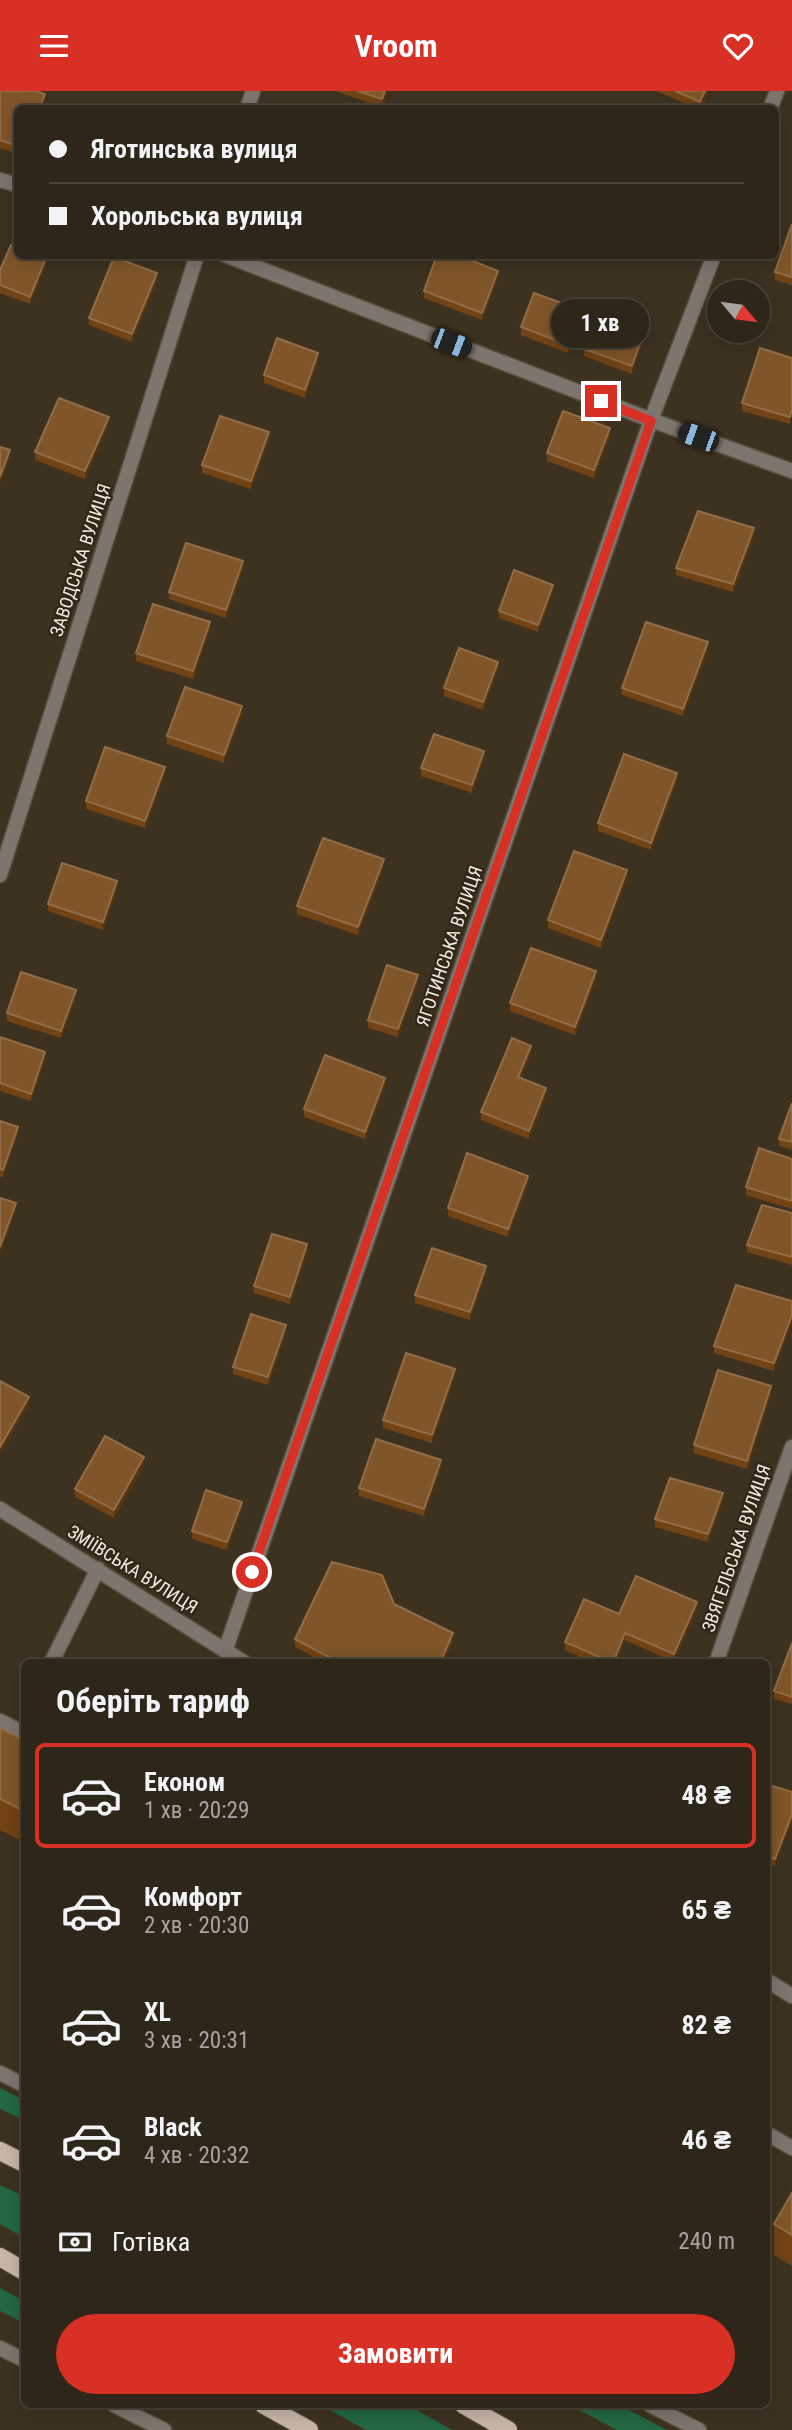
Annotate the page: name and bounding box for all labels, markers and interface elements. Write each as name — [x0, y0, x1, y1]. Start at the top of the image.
icon: menu — [35, 27, 73, 65]
text: Vroom — [354, 27, 438, 65]
icon: heart — [719, 27, 757, 65]
text: Яготинська вулиця — [91, 134, 298, 164]
text: Хорольська вулиця — [91, 201, 303, 231]
north arrow — [707, 280, 770, 343]
map controls — [707, 280, 770, 343]
callout: 1 хв — [552, 299, 650, 349]
text: 1 хв — [581, 310, 619, 337]
car — [428, 326, 475, 360]
route end — [585, 385, 617, 417]
car — [675, 420, 722, 454]
street label: ЗАВОДСЬКА ВУЛИЦЯ — [45, 481, 115, 639]
street label: ЯГОТИНСЬКА ВУЛИЦЯ — [412, 863, 486, 1029]
street label: ЗВЯГЕЛЬСЬКА ВУЛИЦЯ — [697, 1462, 775, 1634]
street label: ЗМІЇВСЬКА ВУЛИЦЯ — [64, 1520, 202, 1618]
route start — [236, 1556, 268, 1588]
text: Оберіть тариф — [56, 1682, 250, 1720]
icon: car — [60, 1764, 123, 1827]
text: Економ — [144, 1767, 225, 1797]
text: 48 ₴ — [681, 1780, 731, 1810]
text: 1 хв · 20:29 — [144, 1797, 249, 1824]
icon: car — [60, 1879, 123, 1942]
text: Комфорт — [144, 1882, 242, 1912]
text: 65 ₴ — [681, 1895, 731, 1925]
text: 2 хв · 20:30 — [144, 1912, 249, 1939]
icon: car — [60, 1994, 123, 2057]
text: XL — [144, 1997, 171, 2027]
text: 82 ₴ — [681, 2010, 731, 2040]
text: 3 хв · 20:31 — [144, 2027, 249, 2054]
icon: car — [60, 2109, 123, 2172]
text: Black — [144, 2112, 202, 2142]
text: 46 ₴ — [681, 2125, 731, 2155]
text: 4 хв · 20:32 — [144, 2142, 249, 2169]
icon: cash — [56, 2223, 94, 2261]
text: Готівка — [112, 2227, 190, 2257]
text: 240 m — [678, 2228, 735, 2255]
button: Замовити — [56, 2314, 735, 2394]

